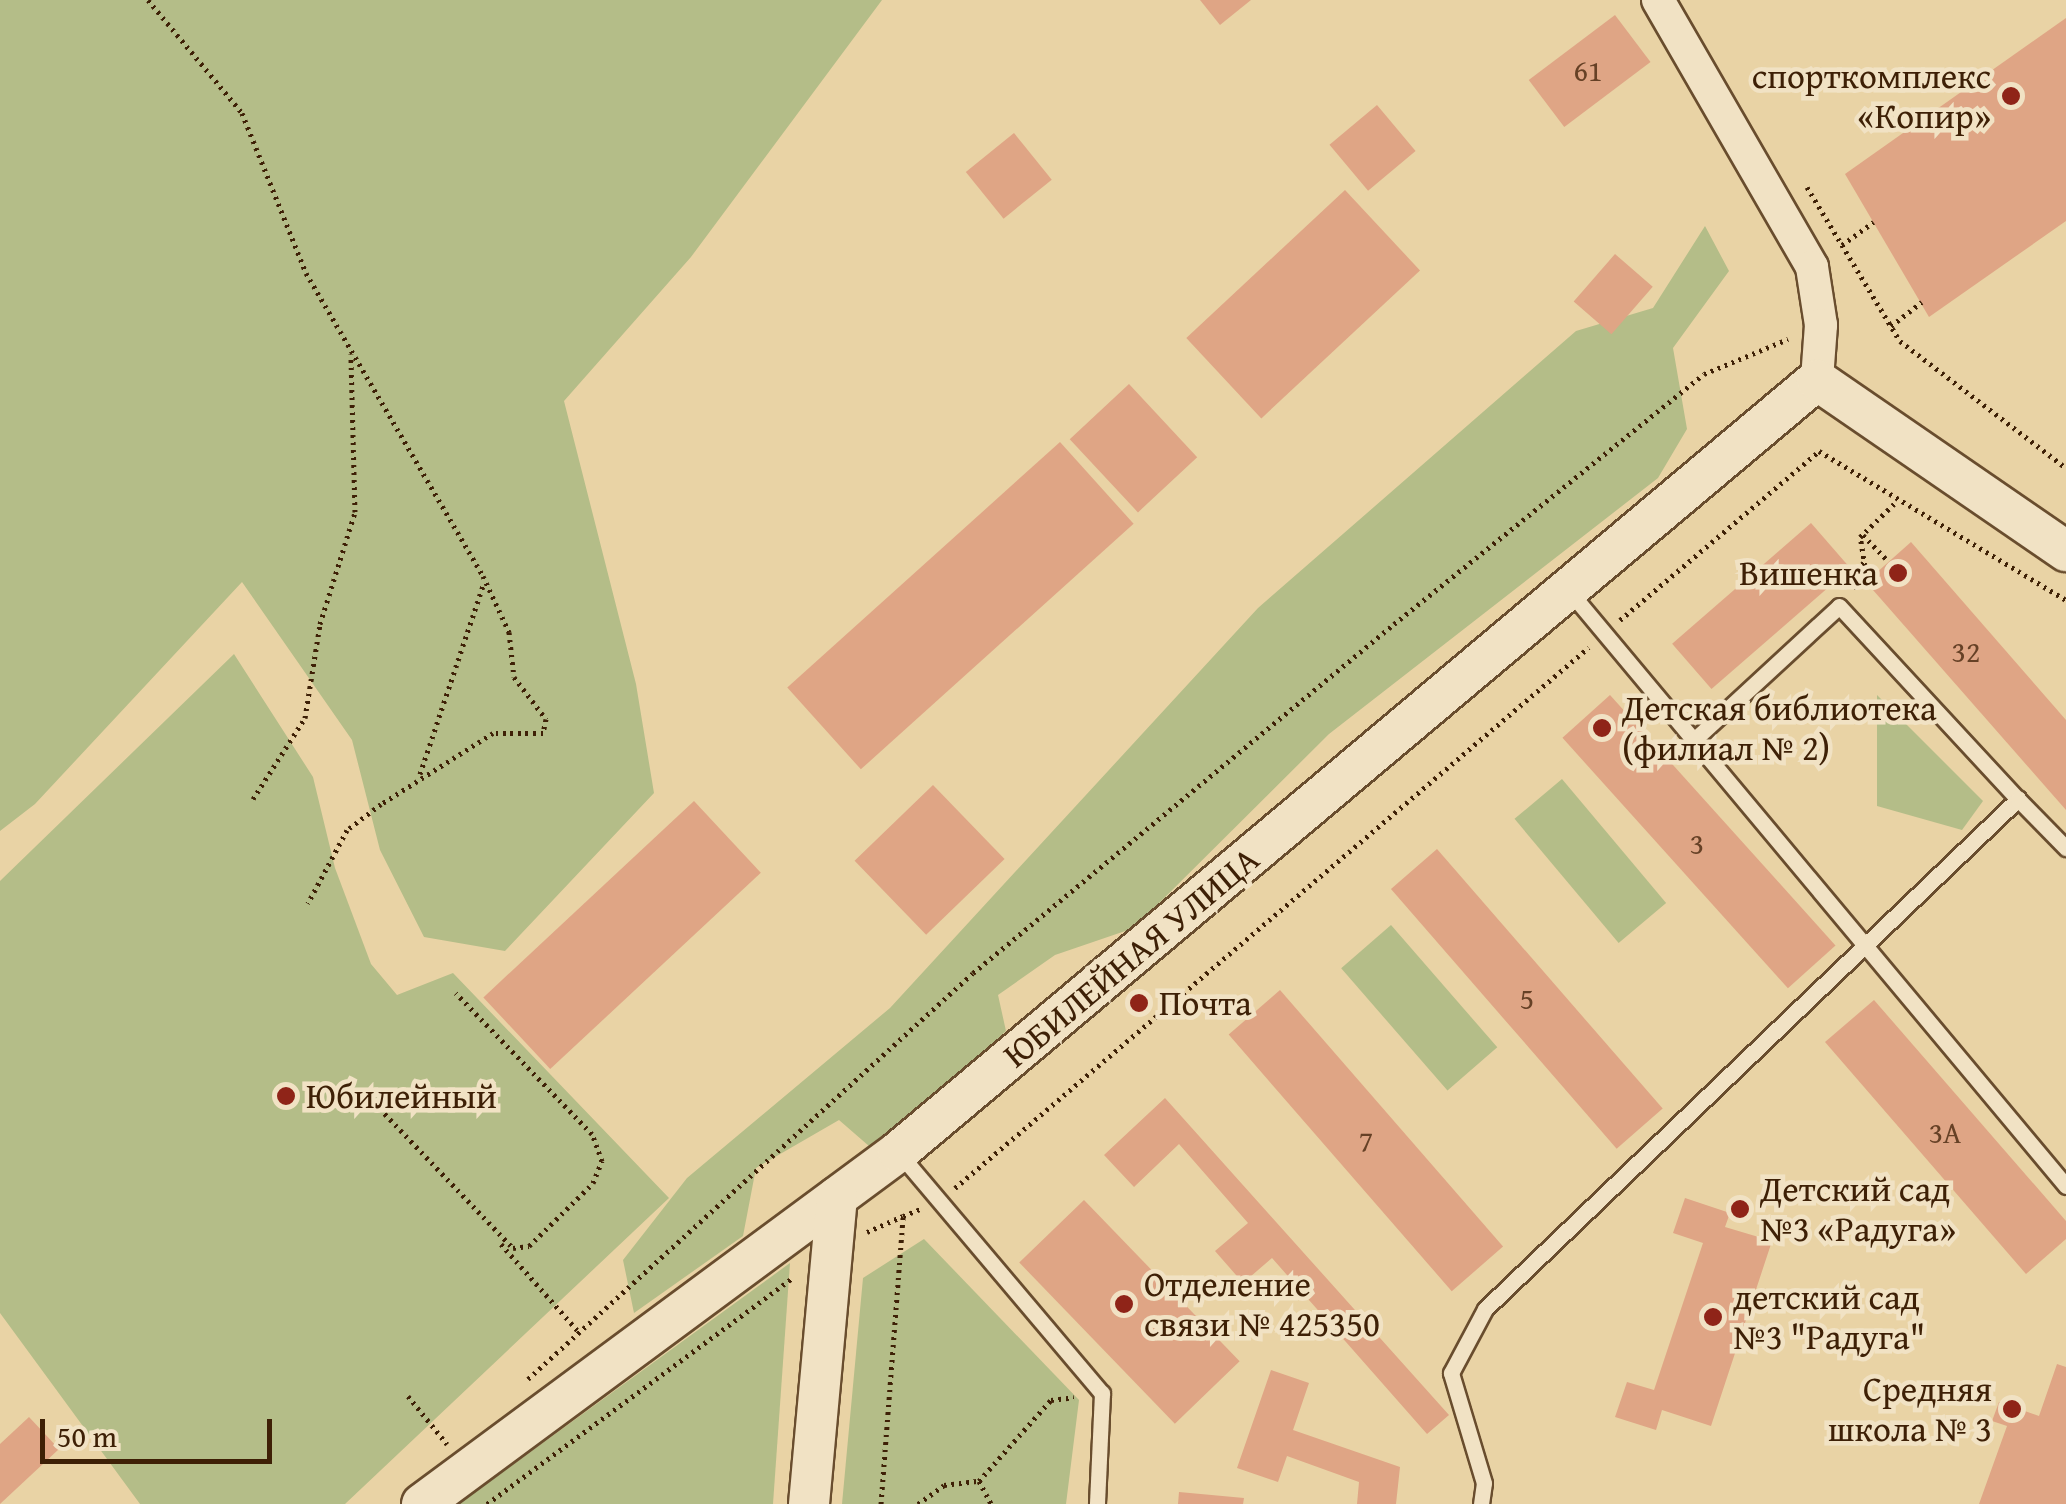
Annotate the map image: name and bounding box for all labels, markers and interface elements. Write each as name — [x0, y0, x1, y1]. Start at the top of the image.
house number: 61 — [1574, 52, 1602, 88]
place label: спорткомплекс «Копир» — [1752, 55, 1991, 137]
marker: спорткомплекс «Копир» — [2000, 85, 2022, 107]
place label: Вишенка — [1739, 552, 1878, 594]
marker: Вишенка — [1887, 562, 1909, 584]
house number: 32 — [1952, 633, 1980, 669]
place label: Детская библиотека (филиал № 2) — [1622, 687, 1937, 769]
marker: Детская библиотека (филиал № 2) — [1591, 717, 1613, 739]
house number: 3 — [1690, 825, 1704, 861]
street label: ЮБИЛЕЙНАЯ УЛИЦА — [995, 838, 1267, 1076]
house number: 5 — [1520, 980, 1534, 1016]
place label: Почта — [1159, 982, 1252, 1024]
marker: Почта — [1128, 992, 1150, 1014]
place label: Юбилейный — [306, 1075, 497, 1117]
marker: Юбилейный — [275, 1085, 297, 1107]
house number: 3А — [1929, 1114, 1961, 1150]
house number: 7 — [1359, 1122, 1373, 1158]
place label: Детский сад №3 «Радуга» — [1760, 1168, 1956, 1250]
marker: Детский сад №3 «Радуга» — [1729, 1198, 1751, 1220]
place label: Отделение связи № 425350 — [1144, 1263, 1380, 1345]
place label: детский сад №3 "Радуга" — [1733, 1276, 1925, 1358]
marker: Отделение связи № 425350 — [1113, 1293, 1135, 1315]
marker: детский сад №3 "Радуга" — [1702, 1306, 1724, 1328]
place label: Средняя школа № 3 — [1828, 1368, 1992, 1450]
marker: Средняя школа № 3 — [2001, 1398, 2023, 1420]
scale bar — [45, 1399, 278, 1461]
text: 50 m — [57, 1414, 117, 1458]

